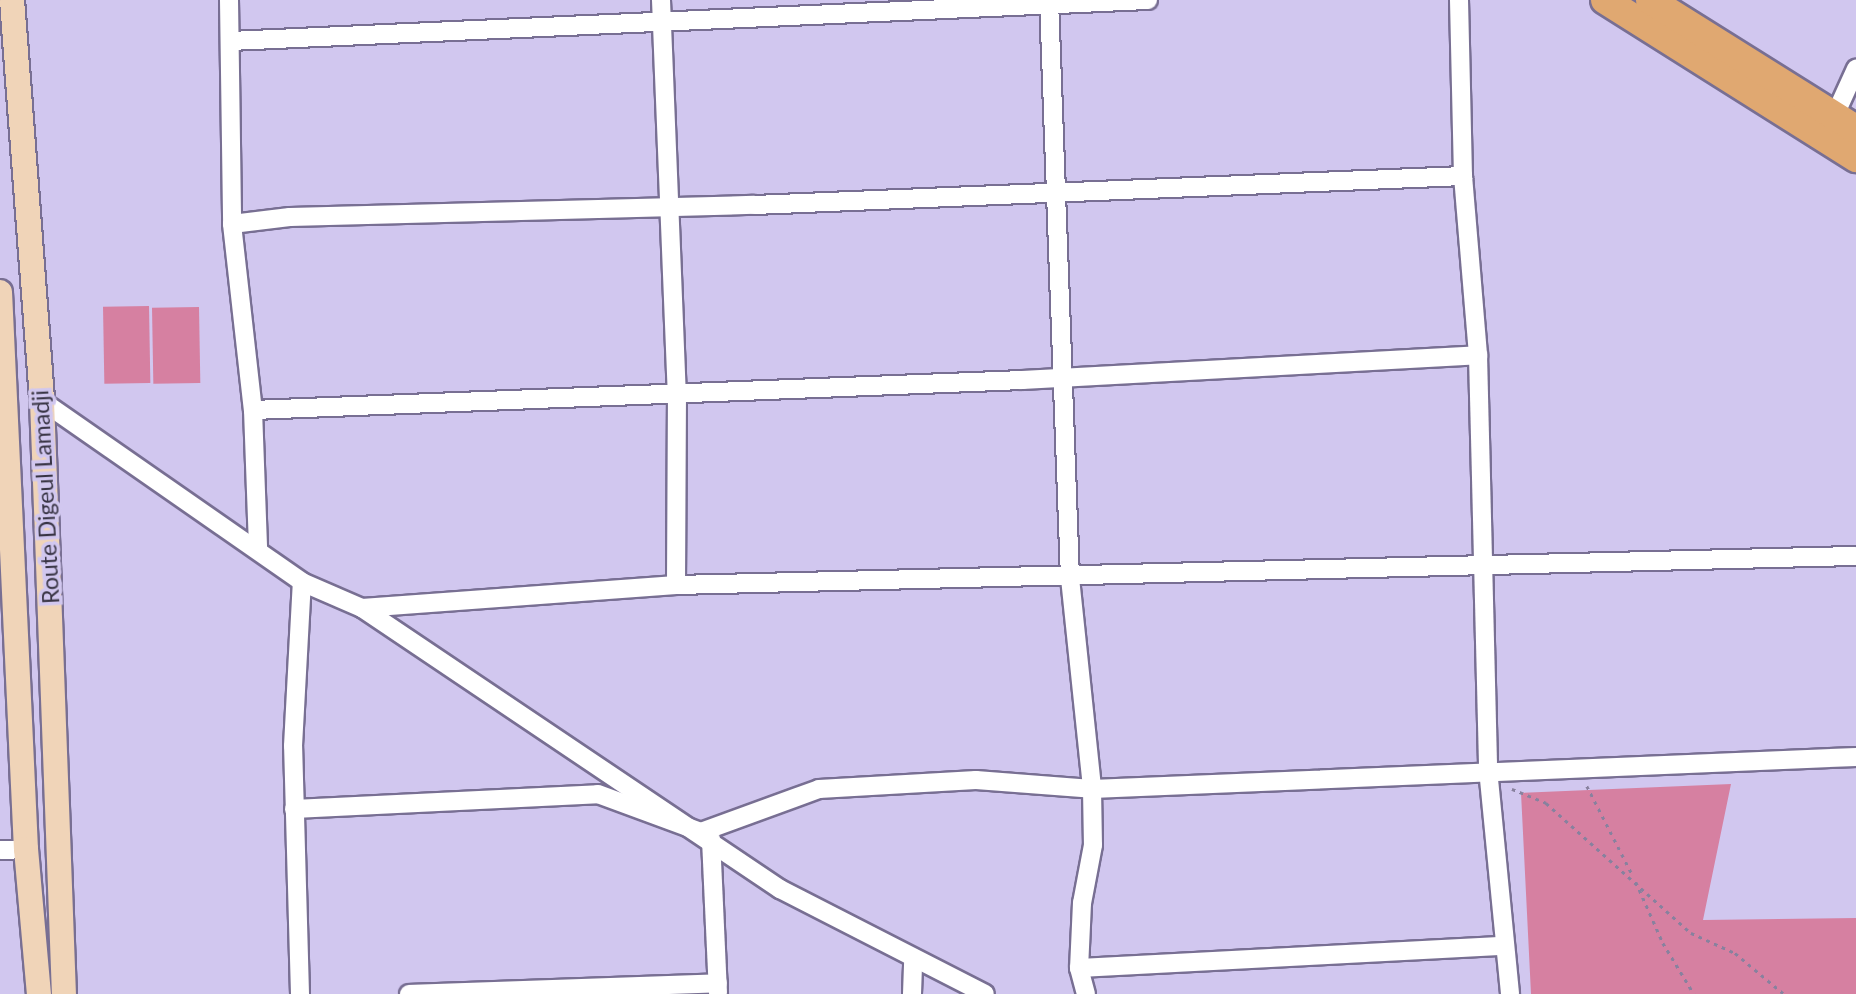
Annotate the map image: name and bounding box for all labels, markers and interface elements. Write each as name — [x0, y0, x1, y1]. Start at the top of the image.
street label: Route Digeul Lamadji — [26, 389, 64, 605]

